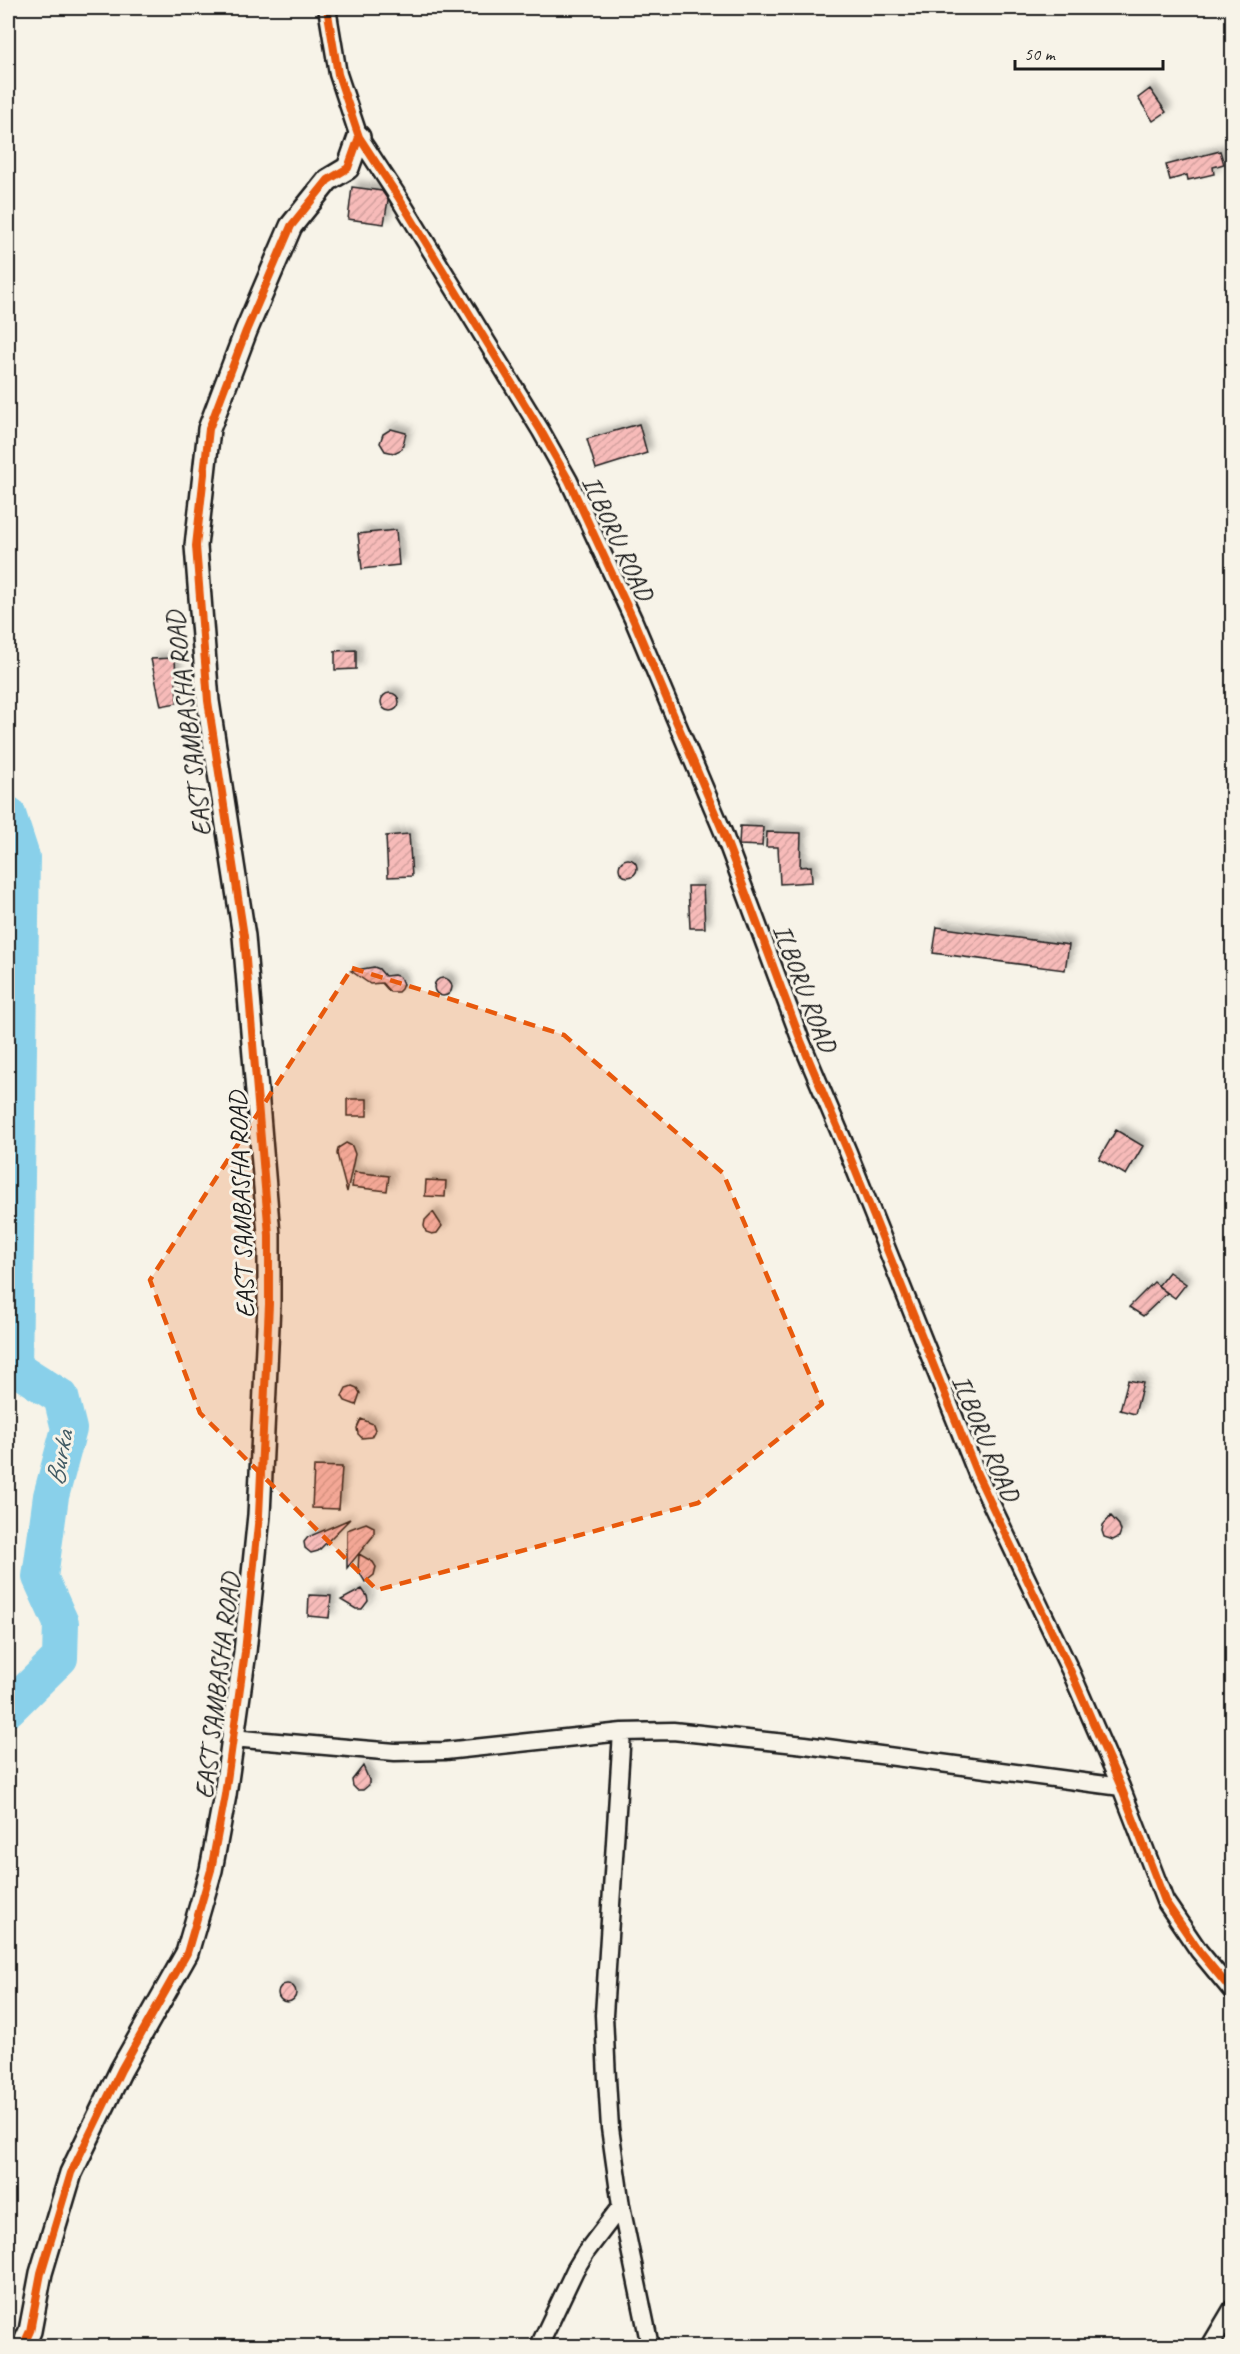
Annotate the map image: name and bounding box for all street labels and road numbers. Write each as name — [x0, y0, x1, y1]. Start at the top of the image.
street label: ILBORU ROAD — [574, 470, 662, 608]
street label: EAST SAMBASHA ROAD — [158, 607, 219, 838]
street label: ILBORU ROAD — [765, 920, 845, 1059]
street label: EAST SAMBASHA ROAD — [221, 1088, 262, 1319]
street label: ILBORU ROAD — [944, 1370, 1028, 1508]
street label: EAST SAMBASHA ROAD — [187, 1569, 248, 1800]

